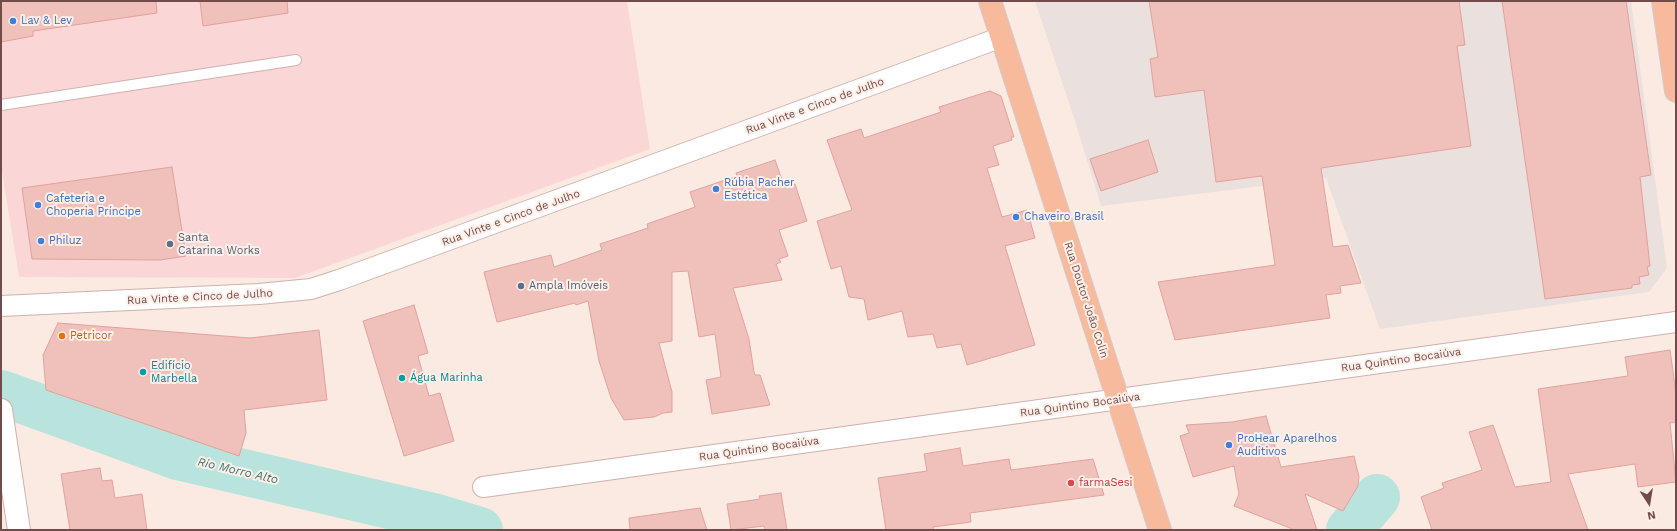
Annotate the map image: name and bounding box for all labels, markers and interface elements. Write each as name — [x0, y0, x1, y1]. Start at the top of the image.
place label: Lav & Lev — [21, 14, 72, 28]
marker: Lav & Lev — [8, 16, 18, 26]
street label: Rua Vinte e Cinco de Julho — [744, 75, 886, 137]
place label: Rúbia Pacher Estética — [724, 176, 795, 202]
marker: Rúbia Pacher Estética — [711, 184, 721, 194]
street label: Rua Vinte e Cinco de Julho — [440, 187, 582, 249]
place label: Cafeteria e Choperia Príncipe — [46, 192, 141, 218]
marker: Cafeteria e Choperia Príncipe — [33, 200, 43, 210]
place label: Chaveiro Brasil — [1024, 210, 1104, 224]
marker: Chaveiro Brasil — [1011, 212, 1021, 222]
place label: Santa Catarina Works — [178, 231, 260, 257]
place label: Philuz — [49, 234, 81, 248]
marker: Philuz — [36, 236, 46, 246]
marker: Santa Catarina Works — [165, 239, 175, 249]
street label: Rua Doutor João Colin — [1061, 240, 1111, 360]
place label: Ampla Imóveis — [529, 279, 608, 293]
marker: Ampla Imóveis — [516, 281, 526, 291]
street label: Rua Vinte e Cinco de Julho — [127, 287, 273, 307]
place label: Petricor — [70, 329, 112, 343]
marker: Petricor — [57, 331, 67, 341]
street label: Rua Quintino Bocaiúva — [1340, 345, 1462, 375]
place label: Edifício Marbella — [151, 359, 197, 385]
marker: Edifício Marbella — [138, 367, 148, 377]
place label: Água Marinha — [410, 371, 483, 385]
marker: Água Marinha — [397, 373, 407, 383]
street label: Rua Quintino Bocaiúva — [1019, 390, 1141, 420]
place label: ProHear Aparelhos Auditivos — [1237, 432, 1337, 458]
street label: Rua Quintino Bocaiúva — [698, 434, 820, 464]
marker: ProHear Aparelhos Auditivos — [1224, 440, 1234, 450]
water label: Rio Morro Alto — [196, 455, 280, 487]
place label: farmaSesi — [1079, 476, 1133, 490]
marker: farmaSesi — [1066, 478, 1076, 488]
north arrow — [1629, 483, 1669, 523]
text: N — [1646, 508, 1657, 522]

